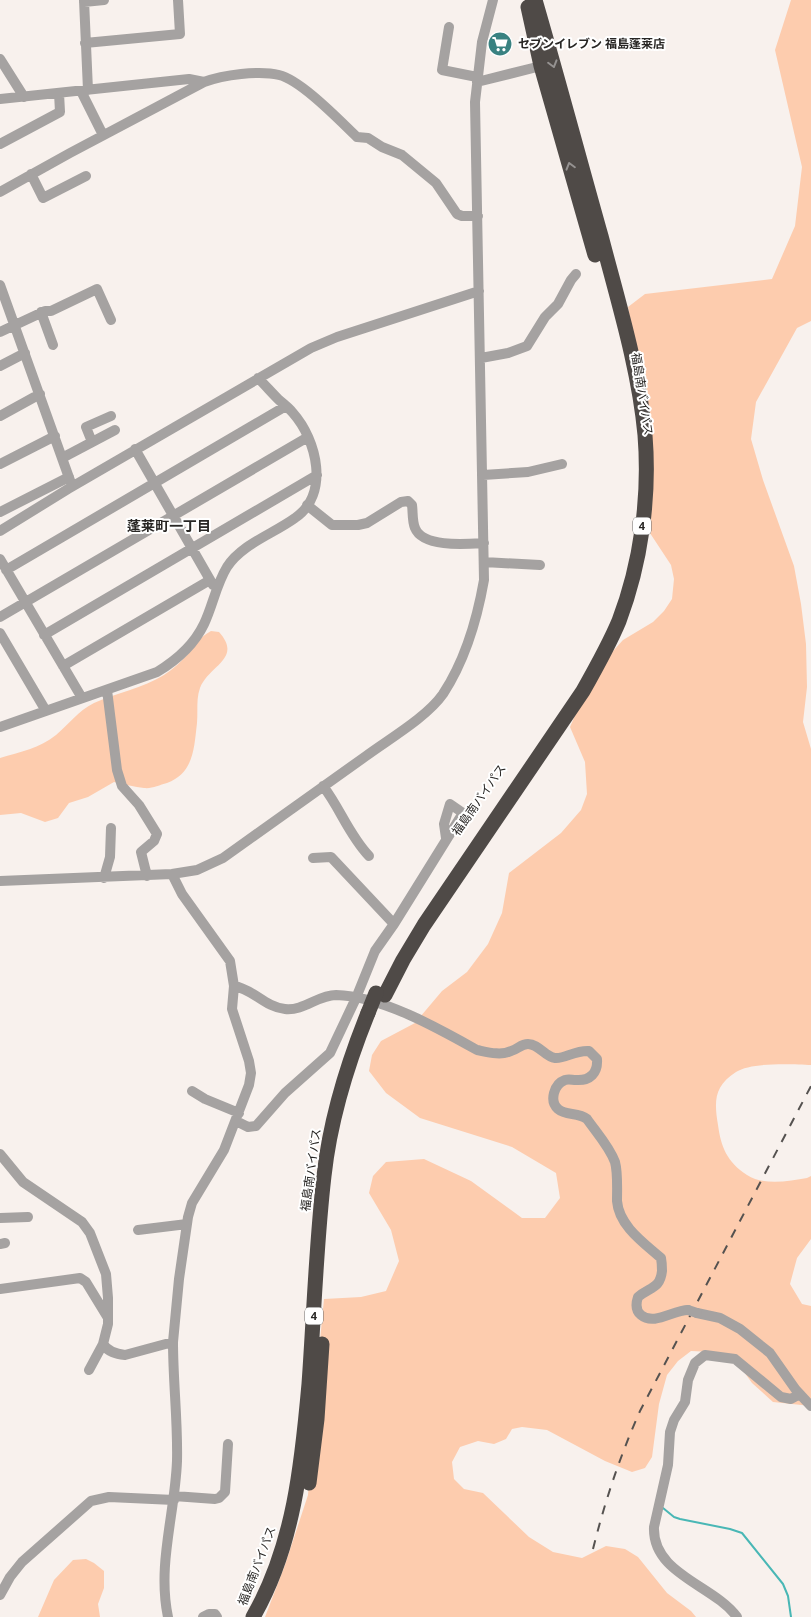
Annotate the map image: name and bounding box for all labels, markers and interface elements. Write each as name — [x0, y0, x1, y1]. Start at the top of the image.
supermarket icon: セブンイレブン 福島蓬莱店 — [487, 31, 513, 57]
place label: セブンイレブン 福島蓬莱店 — [518, 35, 665, 52]
one-way arrow — [548, 59, 558, 67]
one-way arrow — [565, 162, 575, 171]
street label: 福島南バイパス — [628, 351, 657, 437]
district label: 蓬莱町一丁目 — [127, 516, 211, 535]
road number: 4 — [633, 518, 651, 534]
street label: 福島南バイパス — [448, 761, 510, 839]
street label: 福島南バイパス — [296, 1127, 325, 1213]
road number: 4 — [305, 1308, 323, 1324]
street label: 福島南バイパス — [234, 1524, 279, 1608]

